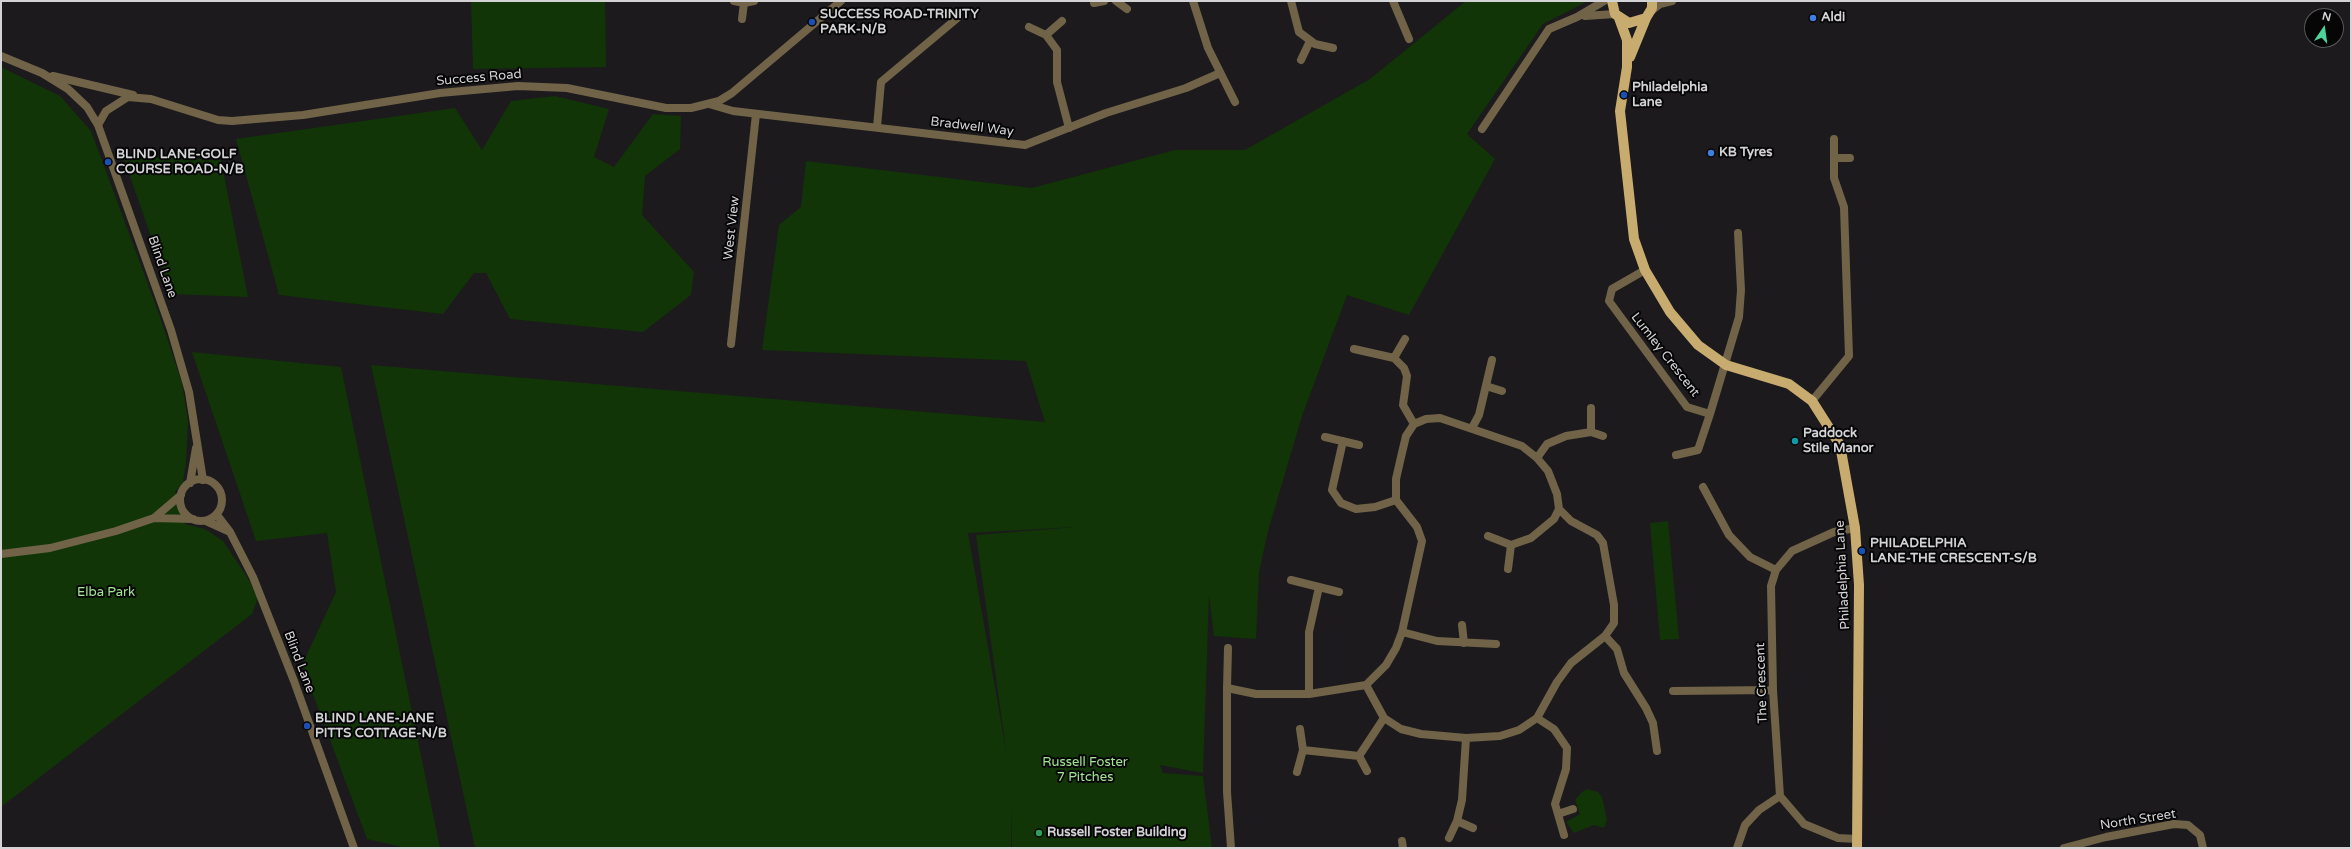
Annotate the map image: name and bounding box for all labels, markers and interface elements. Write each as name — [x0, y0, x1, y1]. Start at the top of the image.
place label: SUCCESS ROAD-TRINITY PARK-N/B — [820, 7, 979, 38]
north arrow — [2304, 8, 2344, 48]
text: N — [2321, 9, 2332, 24]
place label: Aldi — [1821, 10, 1845, 26]
marker: Aldi — [1808, 13, 1818, 23]
marker: SUCCESS ROAD-TRINITY PARK-N/B — [807, 17, 817, 27]
street label: Success Road — [436, 67, 522, 89]
place label: Philadelphia Lane — [1632, 80, 1708, 111]
marker: Philadelphia Lane — [1619, 90, 1629, 100]
street label: Bradwell Way — [930, 114, 1014, 140]
place label: KB Tyres — [1719, 145, 1772, 161]
place label: BLIND LANE-GOLF COURSE ROAD-N/B — [116, 147, 244, 178]
marker: KB Tyres — [1706, 148, 1716, 158]
marker: BLIND LANE-GOLF COURSE ROAD-N/B — [103, 157, 113, 167]
street label: West View — [721, 195, 743, 261]
street label: Blind Lane — [144, 234, 180, 300]
street label: Lumley Crescent — [1627, 310, 1703, 400]
place label: Paddock Stile Manor — [1803, 426, 1874, 457]
marker: Paddock Stile Manor — [1790, 436, 1800, 446]
street label: Philadelphia Lane — [1832, 520, 1854, 630]
place label: PHILADELPHIA LANE-THE CRESCENT-S/B — [1870, 536, 2037, 567]
marker: PHILADELPHIA LANE-THE CRESCENT-S/B — [1857, 546, 1867, 556]
park label: Elba Park — [77, 585, 135, 601]
street label: Blind Lane — [280, 629, 318, 695]
street label: The Crescent — [1753, 642, 1771, 724]
place label: BLIND LANE-JANE PITTS COTTAGE-N/B — [315, 711, 447, 742]
marker: BLIND LANE-JANE PITTS COTTAGE-N/B — [302, 721, 312, 731]
park label: Russell Foster 7 Pitches — [1042, 755, 1128, 786]
street label: North Street — [2099, 806, 2177, 834]
place label: Russell Foster Building — [1047, 825, 1187, 841]
marker: Russell Foster Building — [1034, 828, 1044, 838]

